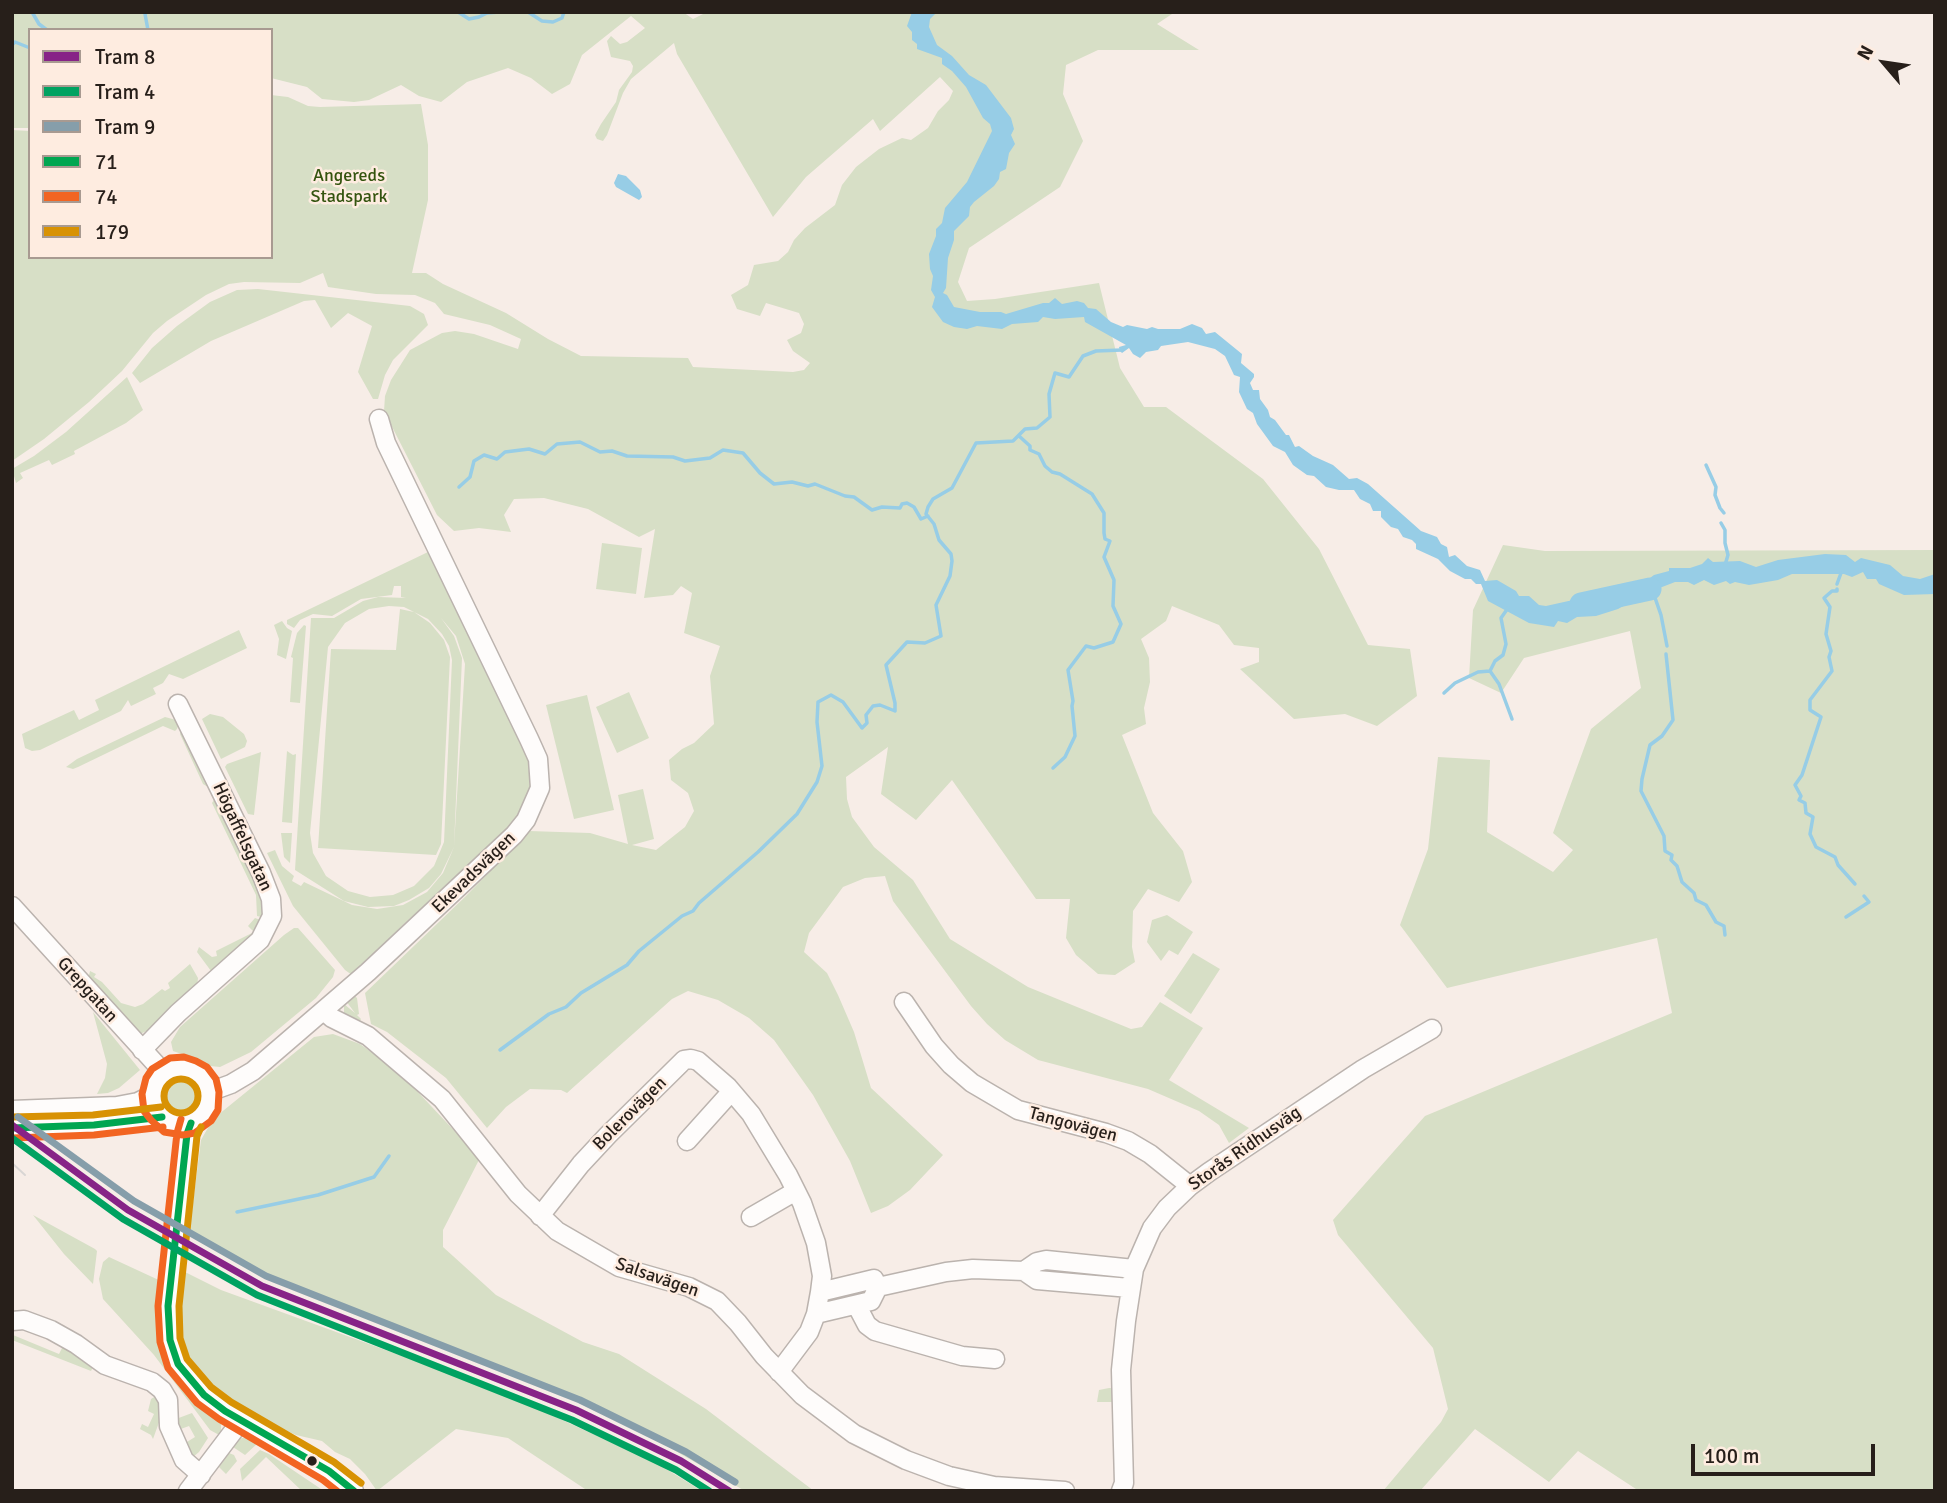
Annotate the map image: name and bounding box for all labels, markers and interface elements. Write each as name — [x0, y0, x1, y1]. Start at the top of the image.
legend — [28, 28, 273, 259]
north arrow — [1849, 28, 1919, 98]
text: N — [1852, 41, 1879, 64]
text: Tram 8 — [95, 44, 155, 70]
text: Tram 4 — [95, 79, 155, 105]
text: Tram 9 — [95, 114, 155, 140]
text: 71 — [95, 149, 118, 175]
park label: Angereds Stadspark — [310, 165, 388, 208]
text: 74 — [95, 184, 118, 210]
text: 179 — [95, 219, 129, 245]
street label: Högaffelsgatan — [207, 779, 277, 895]
street label: Ekevadsvägen — [428, 828, 520, 918]
street label: Grepgatan — [52, 953, 122, 1027]
street label: Bolerovägen — [589, 1073, 671, 1155]
street label: Storås Ridhusväg — [1185, 1102, 1305, 1196]
street label: Tangovägen — [1026, 1103, 1120, 1147]
street label: Salsavägen — [613, 1254, 701, 1302]
scale bar — [1695, 1430, 1879, 1474]
text: 100 m — [1704, 1443, 1759, 1469]
unlabelled marker — [305, 1454, 319, 1468]

